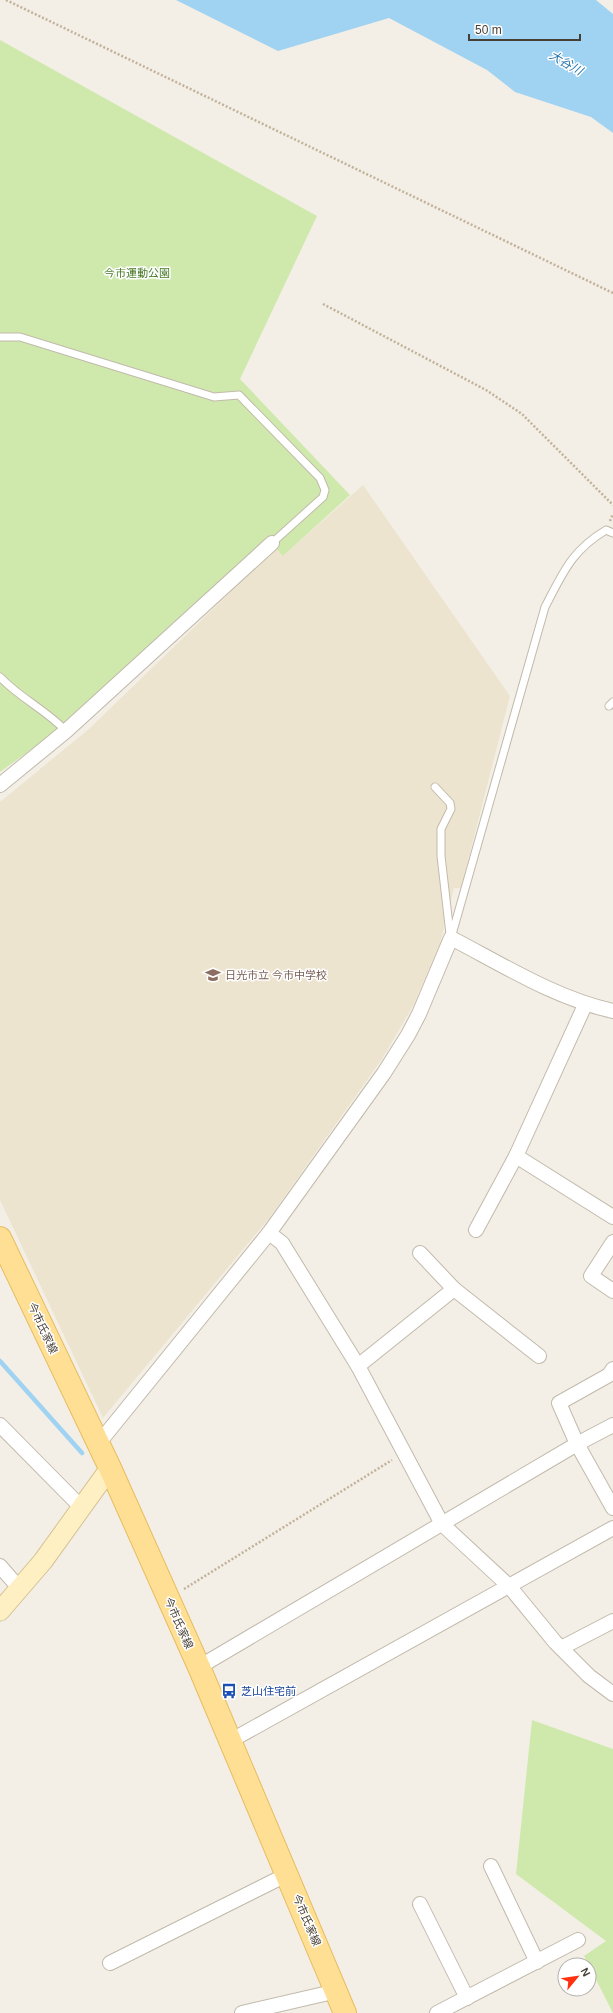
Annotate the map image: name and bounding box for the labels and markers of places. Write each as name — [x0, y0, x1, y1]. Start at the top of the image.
school or university icon: 日光市立 今市中学校 — [204, 966, 222, 984]
place label: 日光市立 今市中学校 — [225, 969, 327, 981]
bus stop icon: 芝山住宅前 — [220, 1682, 238, 1700]
place label: 芝山住宅前 — [241, 1685, 296, 1697]

